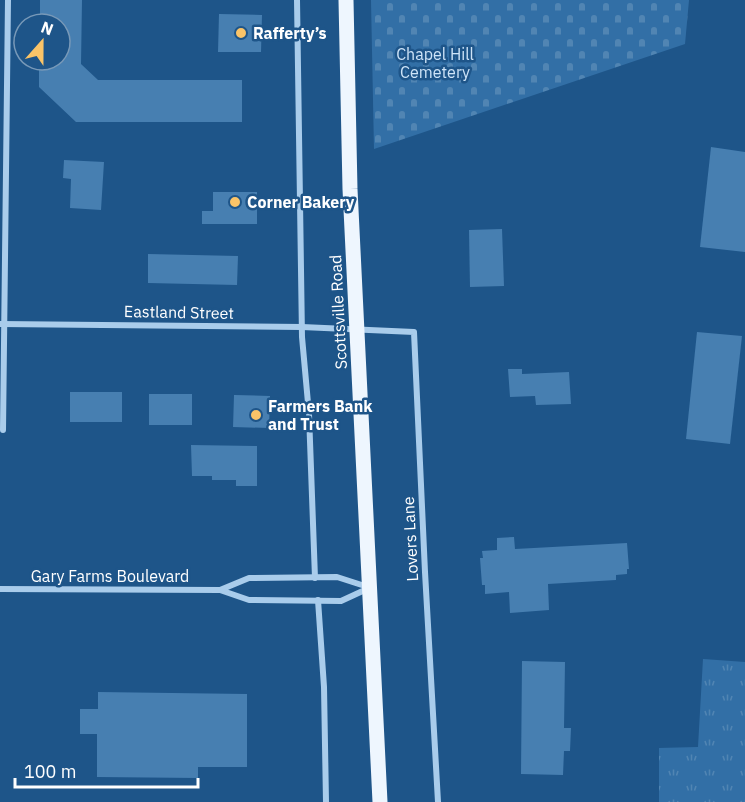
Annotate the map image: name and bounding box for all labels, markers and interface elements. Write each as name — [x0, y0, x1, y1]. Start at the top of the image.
north arrow — [12, 12, 72, 72]
text: N — [38, 17, 56, 39]
place label: Rafferty’s — [253, 23, 327, 43]
marker: Rafferty’s — [234, 26, 248, 40]
park label: Chapel Hill Cemetery — [396, 44, 474, 82]
place label: Corner Bakery — [247, 192, 355, 212]
marker: Corner Bakery — [228, 195, 242, 209]
street label: Scottsville Road — [325, 254, 351, 370]
street label: Eastland Street — [124, 301, 234, 323]
place label: Farmers Bank and Trust — [268, 396, 373, 434]
marker: Farmers Bank and Trust — [249, 408, 263, 422]
street label: Lovers Lane — [398, 496, 422, 582]
street label: Gary Farms Boulevard — [31, 566, 189, 586]
scale bar — [15, 751, 198, 789]
text: 100 m — [24, 760, 76, 783]

